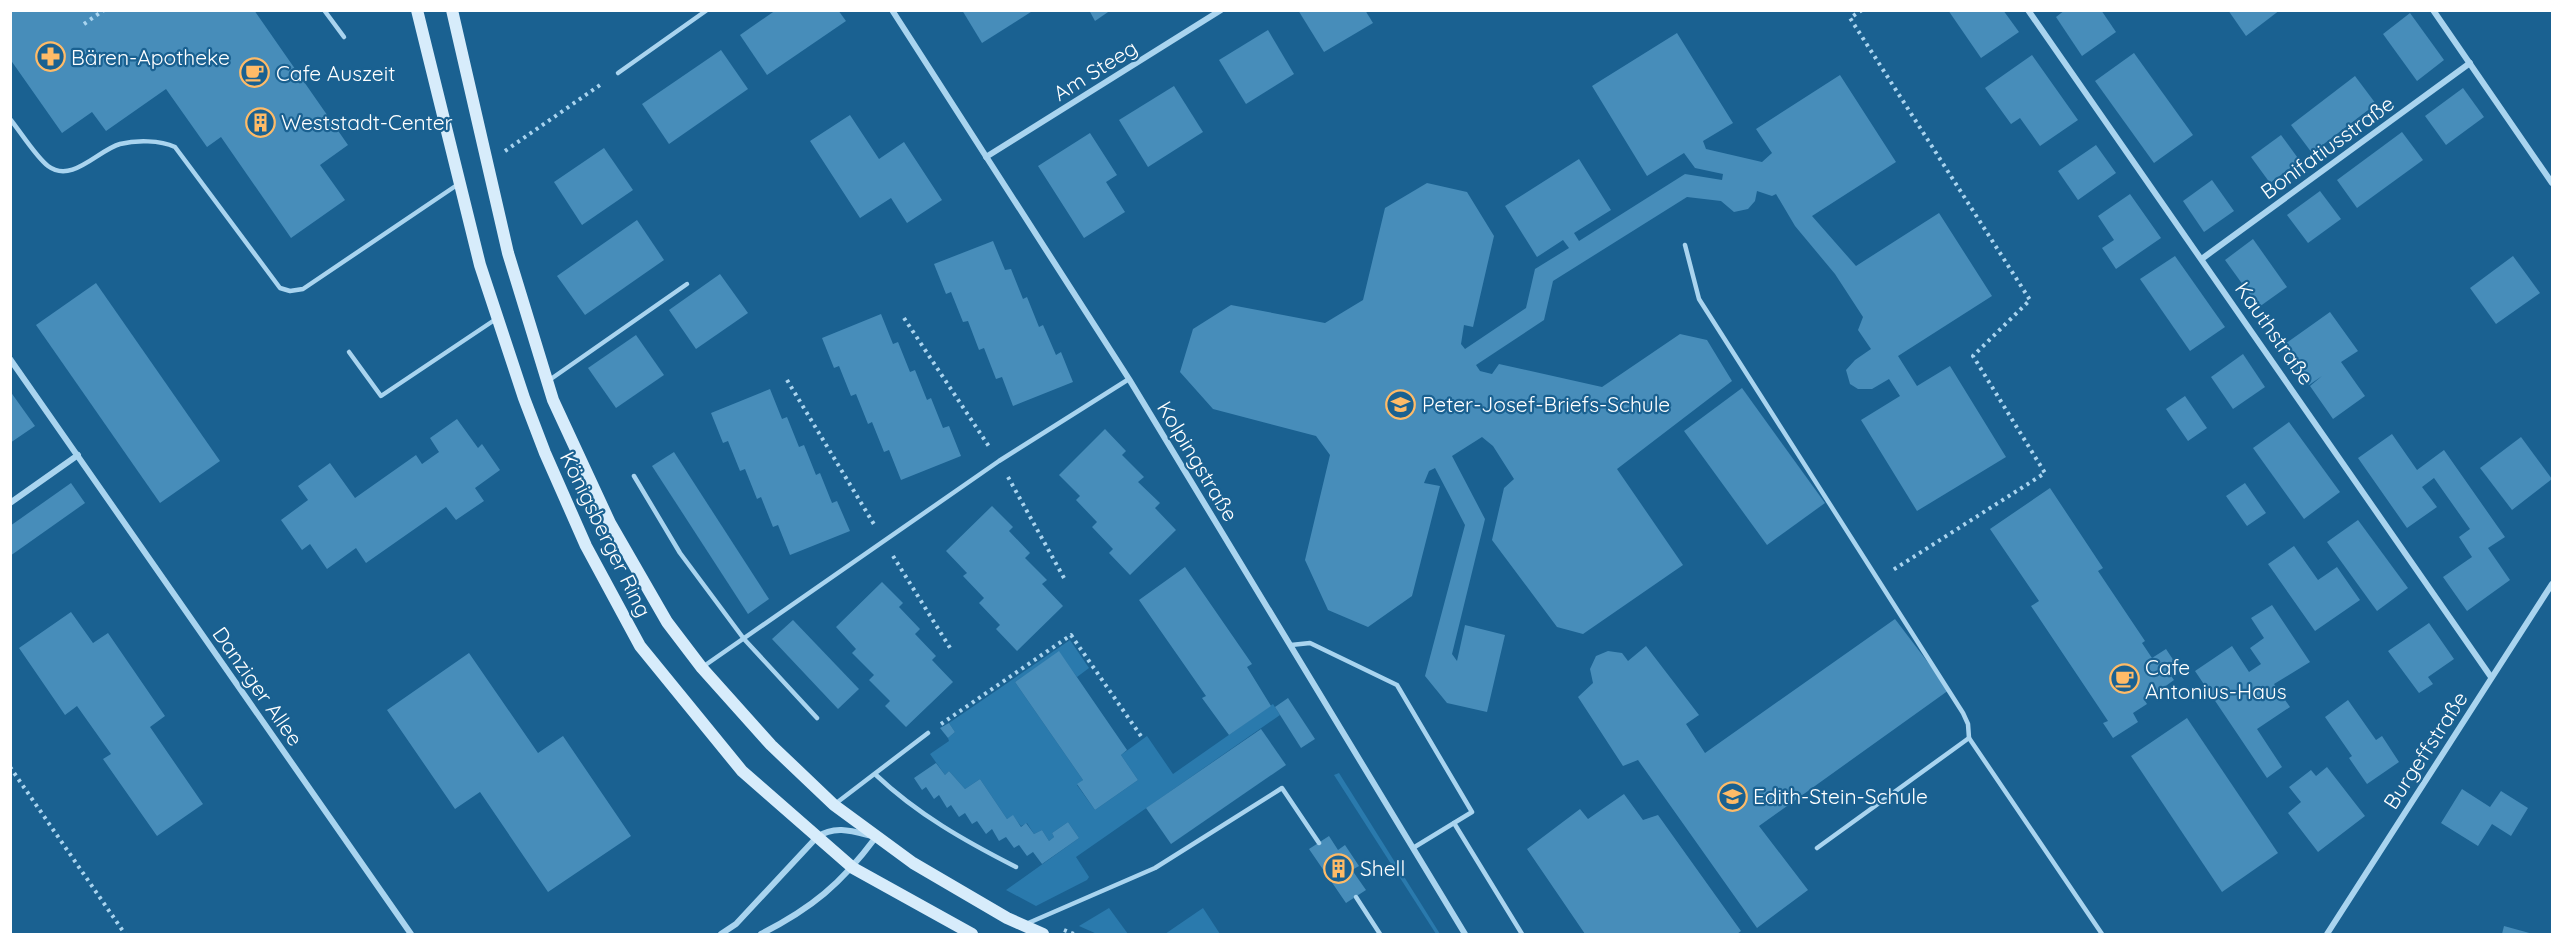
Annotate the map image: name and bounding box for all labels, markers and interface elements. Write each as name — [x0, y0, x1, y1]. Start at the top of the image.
street label: Am Steeg — [1048, 34, 1142, 106]
pharmacy icon: Bären-Apotheke — [34, 41, 66, 73]
place label: Bären-Apotheke — [71, 44, 230, 70]
cafe icon: Cafe Auszeit — [239, 57, 271, 89]
place label: Cafe Auszeit — [276, 60, 395, 86]
street label: Bonifatiusstraße — [2255, 90, 2399, 204]
building icon: Weststadt-Center — [244, 106, 276, 138]
place label: Weststadt-Center — [281, 109, 453, 135]
street label: Kauthstraße — [2230, 276, 2320, 390]
school or university icon: Peter-Josef-Briefs-Schule — [1385, 388, 1417, 420]
place label: Peter-Josef-Briefs-Schule — [1422, 391, 1670, 417]
street label: Kolpingstraße — [1152, 396, 1244, 526]
street label: Königsberger Ring — [555, 447, 657, 621]
street label: Danziger Allee — [207, 621, 309, 751]
place label: Cafe Antonius-Haus — [2145, 654, 2286, 704]
cafe icon: Cafe Antonius-Haus — [2108, 663, 2140, 695]
street label: Burgeffstraße — [2377, 686, 2473, 814]
school or university icon: Edith-Stein-Schule — [1716, 780, 1748, 812]
place label: Edith-Stein-Schule — [1753, 783, 1928, 809]
building icon: Shell — [1323, 852, 1355, 884]
place label: Shell — [1360, 855, 1405, 881]

